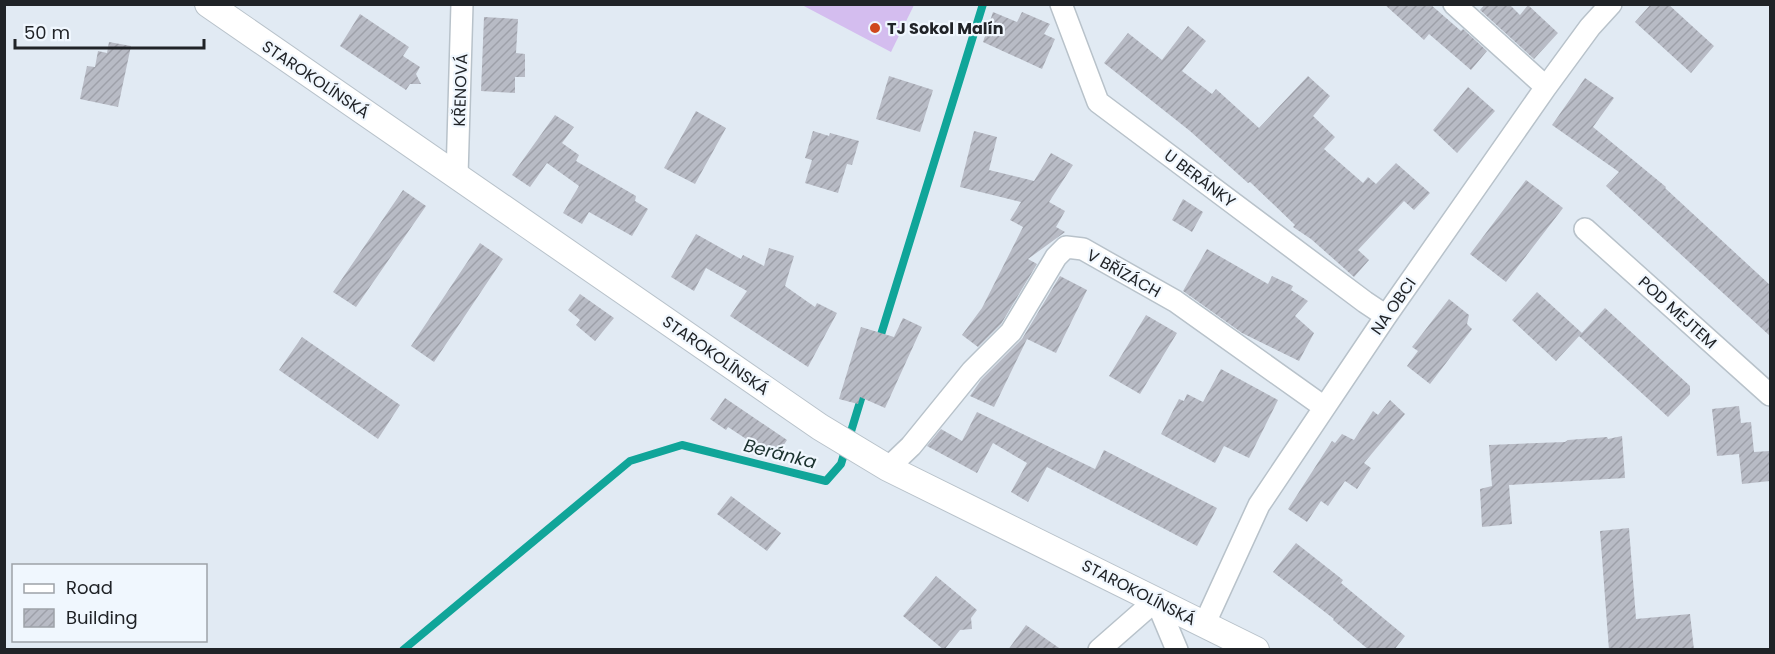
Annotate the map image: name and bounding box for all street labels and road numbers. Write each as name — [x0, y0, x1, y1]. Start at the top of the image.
street label: STAROKOLÍNSKÁ — [257, 35, 374, 124]
street label: KŘENOVÁ — [448, 53, 473, 127]
street label: U BERÁNKY — [1159, 144, 1241, 213]
street label: V BŘÍZÁCH — [1083, 244, 1165, 303]
street label: POD MEJTEM — [1633, 271, 1722, 354]
street label: NA OBCI — [1365, 273, 1421, 339]
street label: STAROKOLÍNSKÁ — [658, 310, 774, 401]
street label: STAROKOLÍNSKÁ — [1078, 554, 1200, 631]

